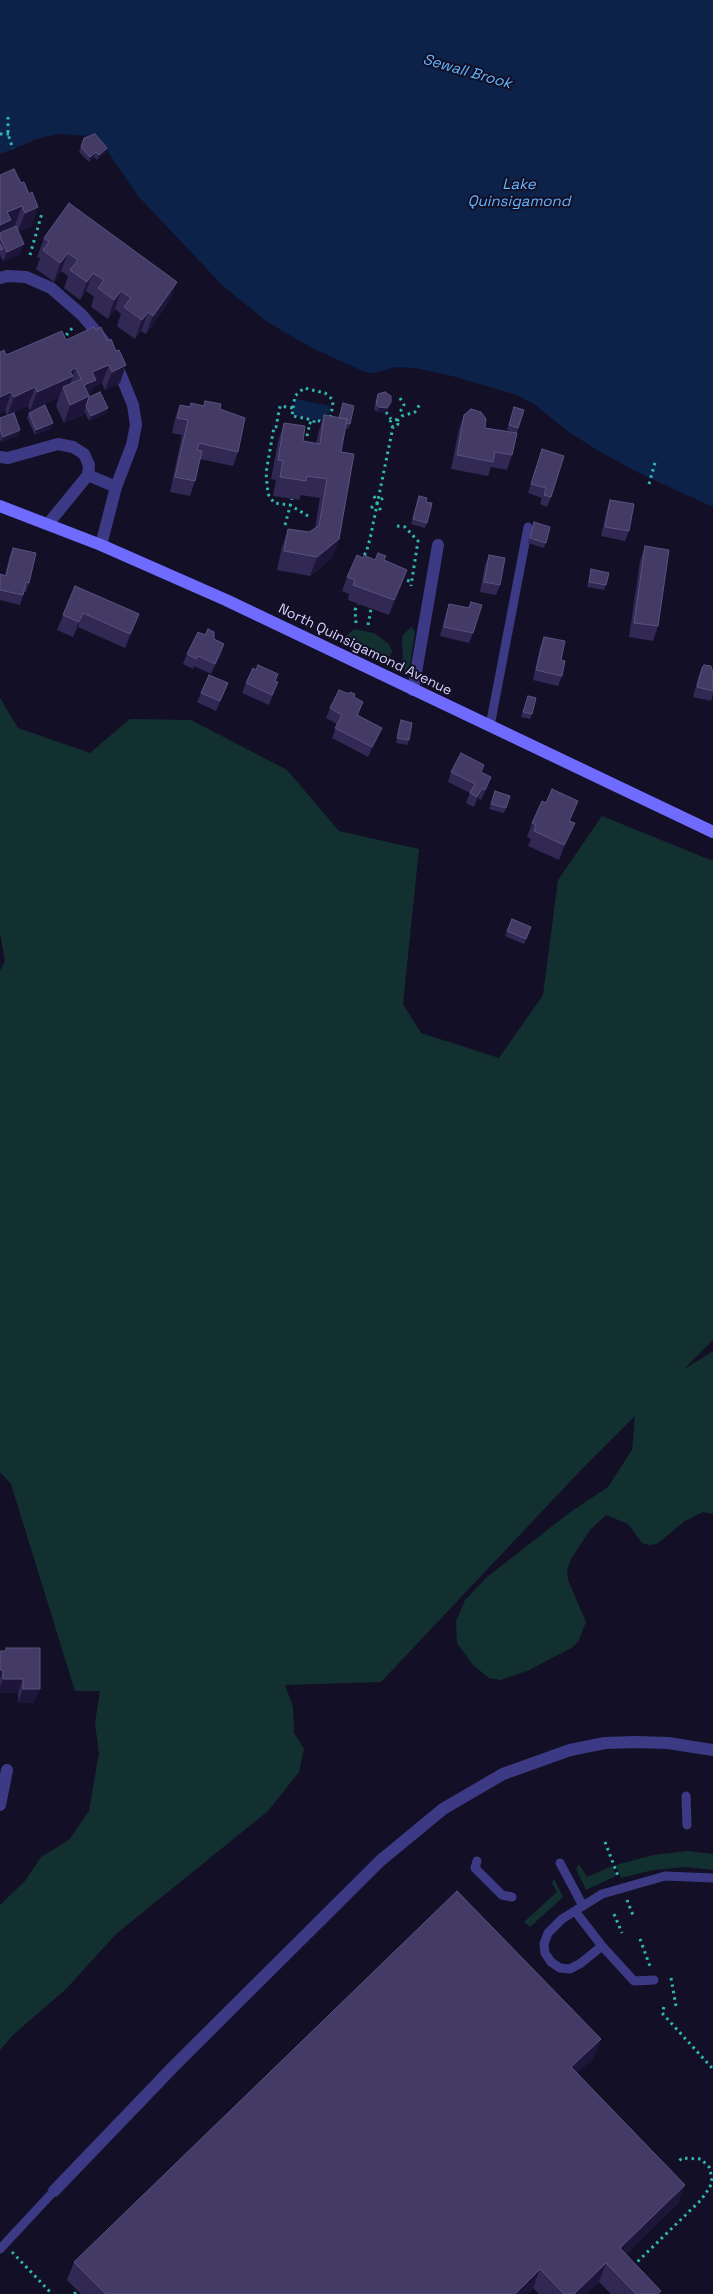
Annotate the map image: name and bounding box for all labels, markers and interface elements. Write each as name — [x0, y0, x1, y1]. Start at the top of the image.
water label: Sewall Brook — [421, 51, 513, 93]
water label: Lake Quinsigamond — [468, 176, 570, 211]
street label: North Quinsigamond Avenue — [275, 601, 455, 699]

